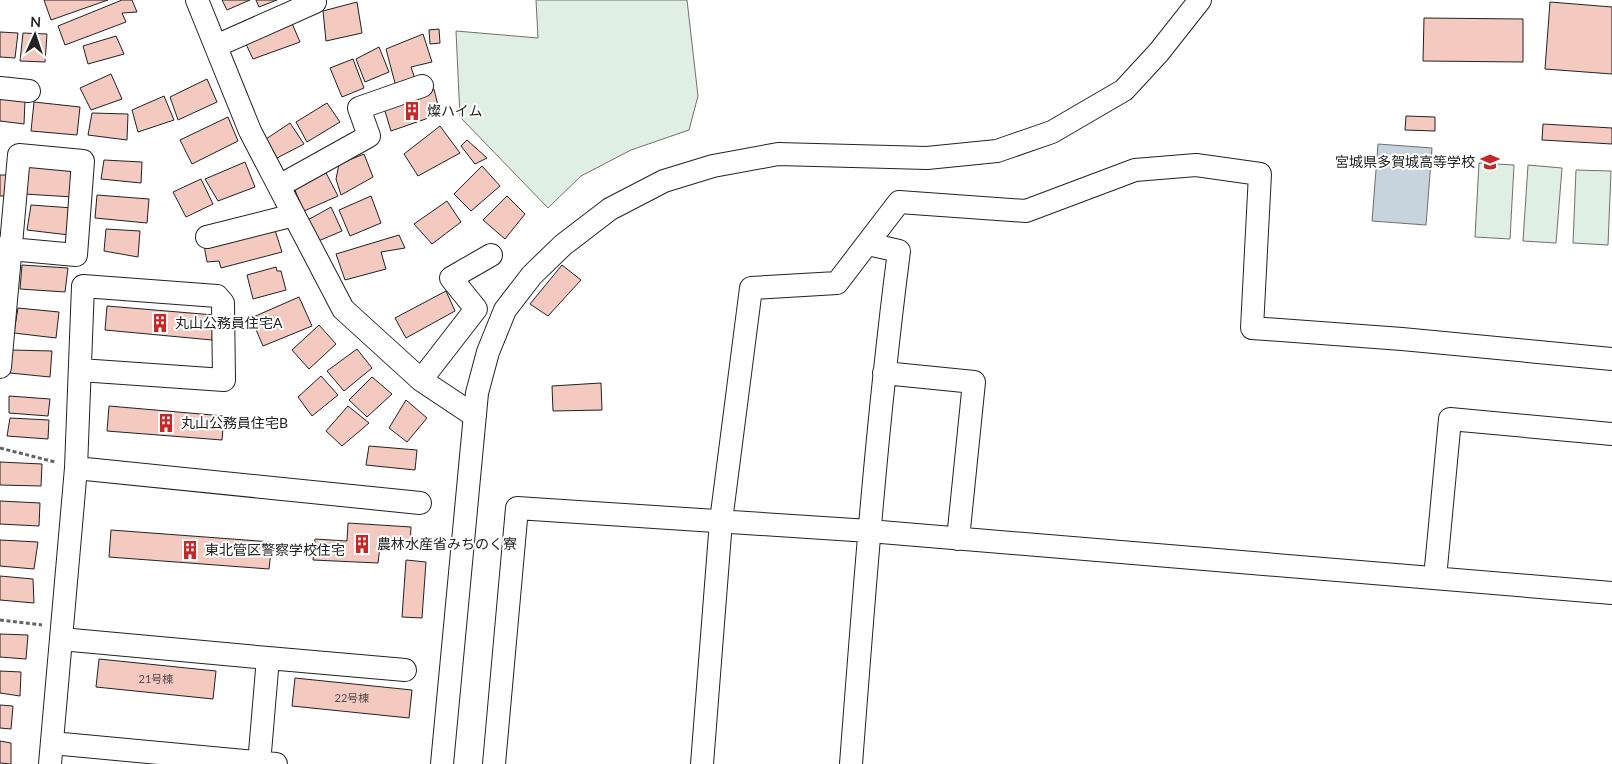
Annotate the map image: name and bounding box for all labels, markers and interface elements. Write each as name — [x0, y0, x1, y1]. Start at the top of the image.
north arrow — [10, 10, 60, 60]
text: N — [30, 13, 42, 30]
building icon: 燦ハイム — [401, 100, 423, 122]
place label: 燦ハイム — [427, 102, 482, 119]
school or university icon: 宮城県多賀城高等学校 — [1479, 151, 1501, 173]
place label: 宮城県多賀城高等学校 — [1335, 153, 1475, 170]
building icon: 丸山公務員住宅A — [149, 312, 171, 334]
place label: 丸山公務員住宅A — [175, 314, 283, 331]
building icon: 丸山公務員住宅B — [155, 412, 177, 434]
place label: 丸山公務員住宅B — [181, 414, 288, 431]
building icon: 農林水産省みちのく寮 — [351, 533, 373, 555]
place label: 農林水産省みちのく寮 — [377, 535, 517, 552]
building icon: 東北管区警察学校住宅 — [179, 539, 201, 561]
place label: 東北管区警察学校住宅 — [205, 541, 345, 558]
house number: 21号棟 — [139, 672, 173, 685]
house number: 22号棟 — [335, 691, 369, 704]

